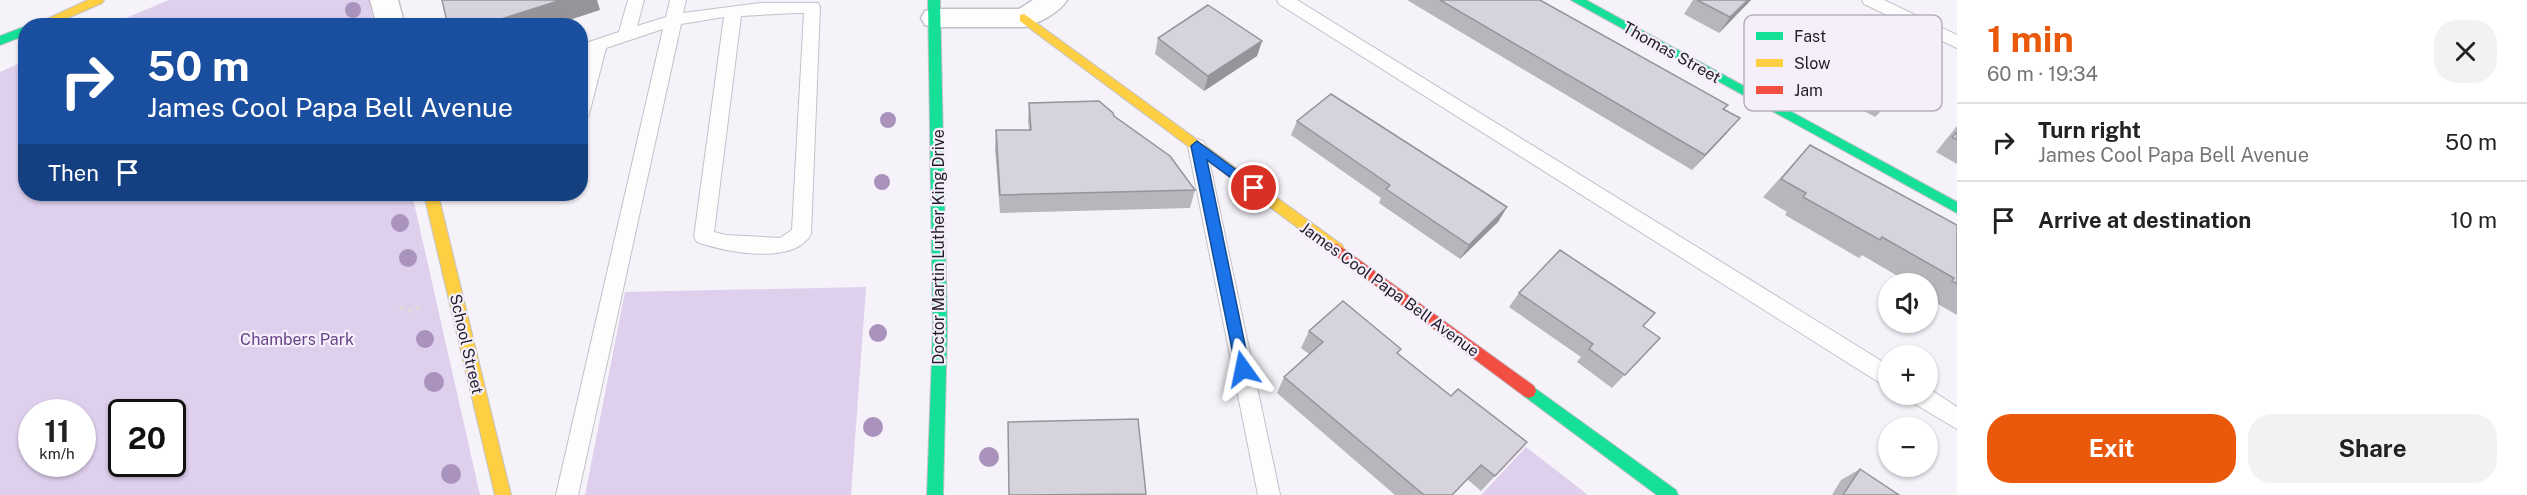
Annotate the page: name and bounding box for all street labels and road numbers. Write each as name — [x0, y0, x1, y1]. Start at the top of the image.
street label: Thomas Street — [1619, 18, 1724, 87]
street label: Doctor Martin Luther King Drive — [929, 129, 948, 365]
street label: James Cool Papa Bell Avenue — [1296, 218, 1483, 361]
street label: School Street — [446, 292, 487, 396]

